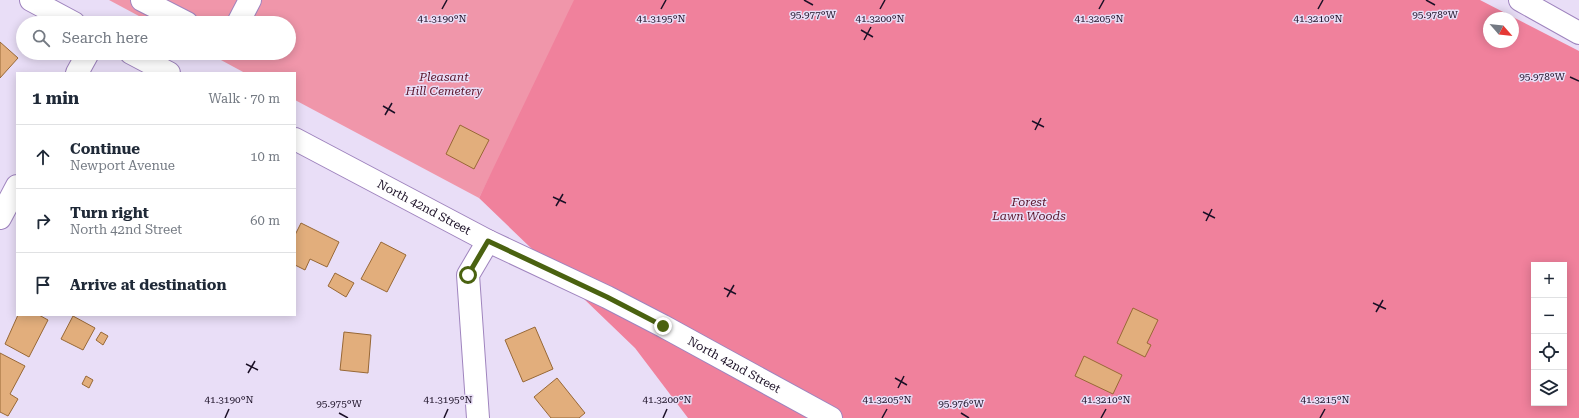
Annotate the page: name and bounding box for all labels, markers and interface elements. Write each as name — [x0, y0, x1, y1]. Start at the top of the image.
text: 95.977°W — [790, 9, 837, 20]
text: 95.978°W — [1412, 9, 1459, 20]
north arrow — [1483, 12, 1519, 48]
text: 41.3190°N — [417, 13, 467, 24]
text: 41.3195°N — [636, 13, 686, 24]
text: 41.3200°N — [855, 13, 905, 24]
text: 41.3205°N — [1074, 13, 1124, 24]
text: 41.3210°N — [1293, 13, 1343, 24]
search box — [16, 16, 296, 60]
icon: search — [30, 27, 52, 49]
text: Search here — [62, 29, 148, 47]
park label: Pleasant Hill Cemetery — [405, 70, 483, 98]
text: 95.978°W — [1519, 71, 1566, 82]
text: 1 min — [32, 88, 79, 108]
text: Walk · 70 m — [208, 91, 280, 106]
text: Continue — [70, 140, 140, 158]
icon: ahead — [32, 146, 54, 168]
text: 10 m — [250, 149, 280, 164]
text: Newport Avenue — [70, 158, 175, 173]
street label: North 42nd Street — [375, 177, 474, 238]
park label: Forest Lawn Woods — [991, 195, 1066, 223]
text: Turn right — [70, 204, 149, 222]
icon: right — [32, 210, 54, 232]
text: 60 m — [250, 213, 280, 228]
text: North 42nd Street — [70, 222, 182, 237]
map controls — [1531, 262, 1567, 406]
button: + — [1531, 262, 1567, 298]
route start — [459, 266, 477, 284]
icon: arrive — [32, 274, 54, 296]
text: Arrive at destination — [70, 276, 226, 294]
button: − — [1531, 298, 1567, 334]
route end — [654, 317, 672, 335]
street label: North 42nd Street — [685, 334, 783, 396]
button: locate — [1531, 334, 1567, 370]
button: layers — [1531, 370, 1567, 406]
text: 41.3190°N — [204, 394, 254, 405]
text: 41.3195°N — [423, 394, 473, 405]
text: 41.3200°N — [642, 394, 692, 405]
text: 41.3205°N — [862, 394, 912, 405]
text: 41.3210°N — [1081, 394, 1131, 405]
text: 41.3215°N — [1300, 394, 1350, 405]
text: 95.975°W — [316, 398, 363, 409]
text: 95.976°W — [938, 398, 985, 409]

